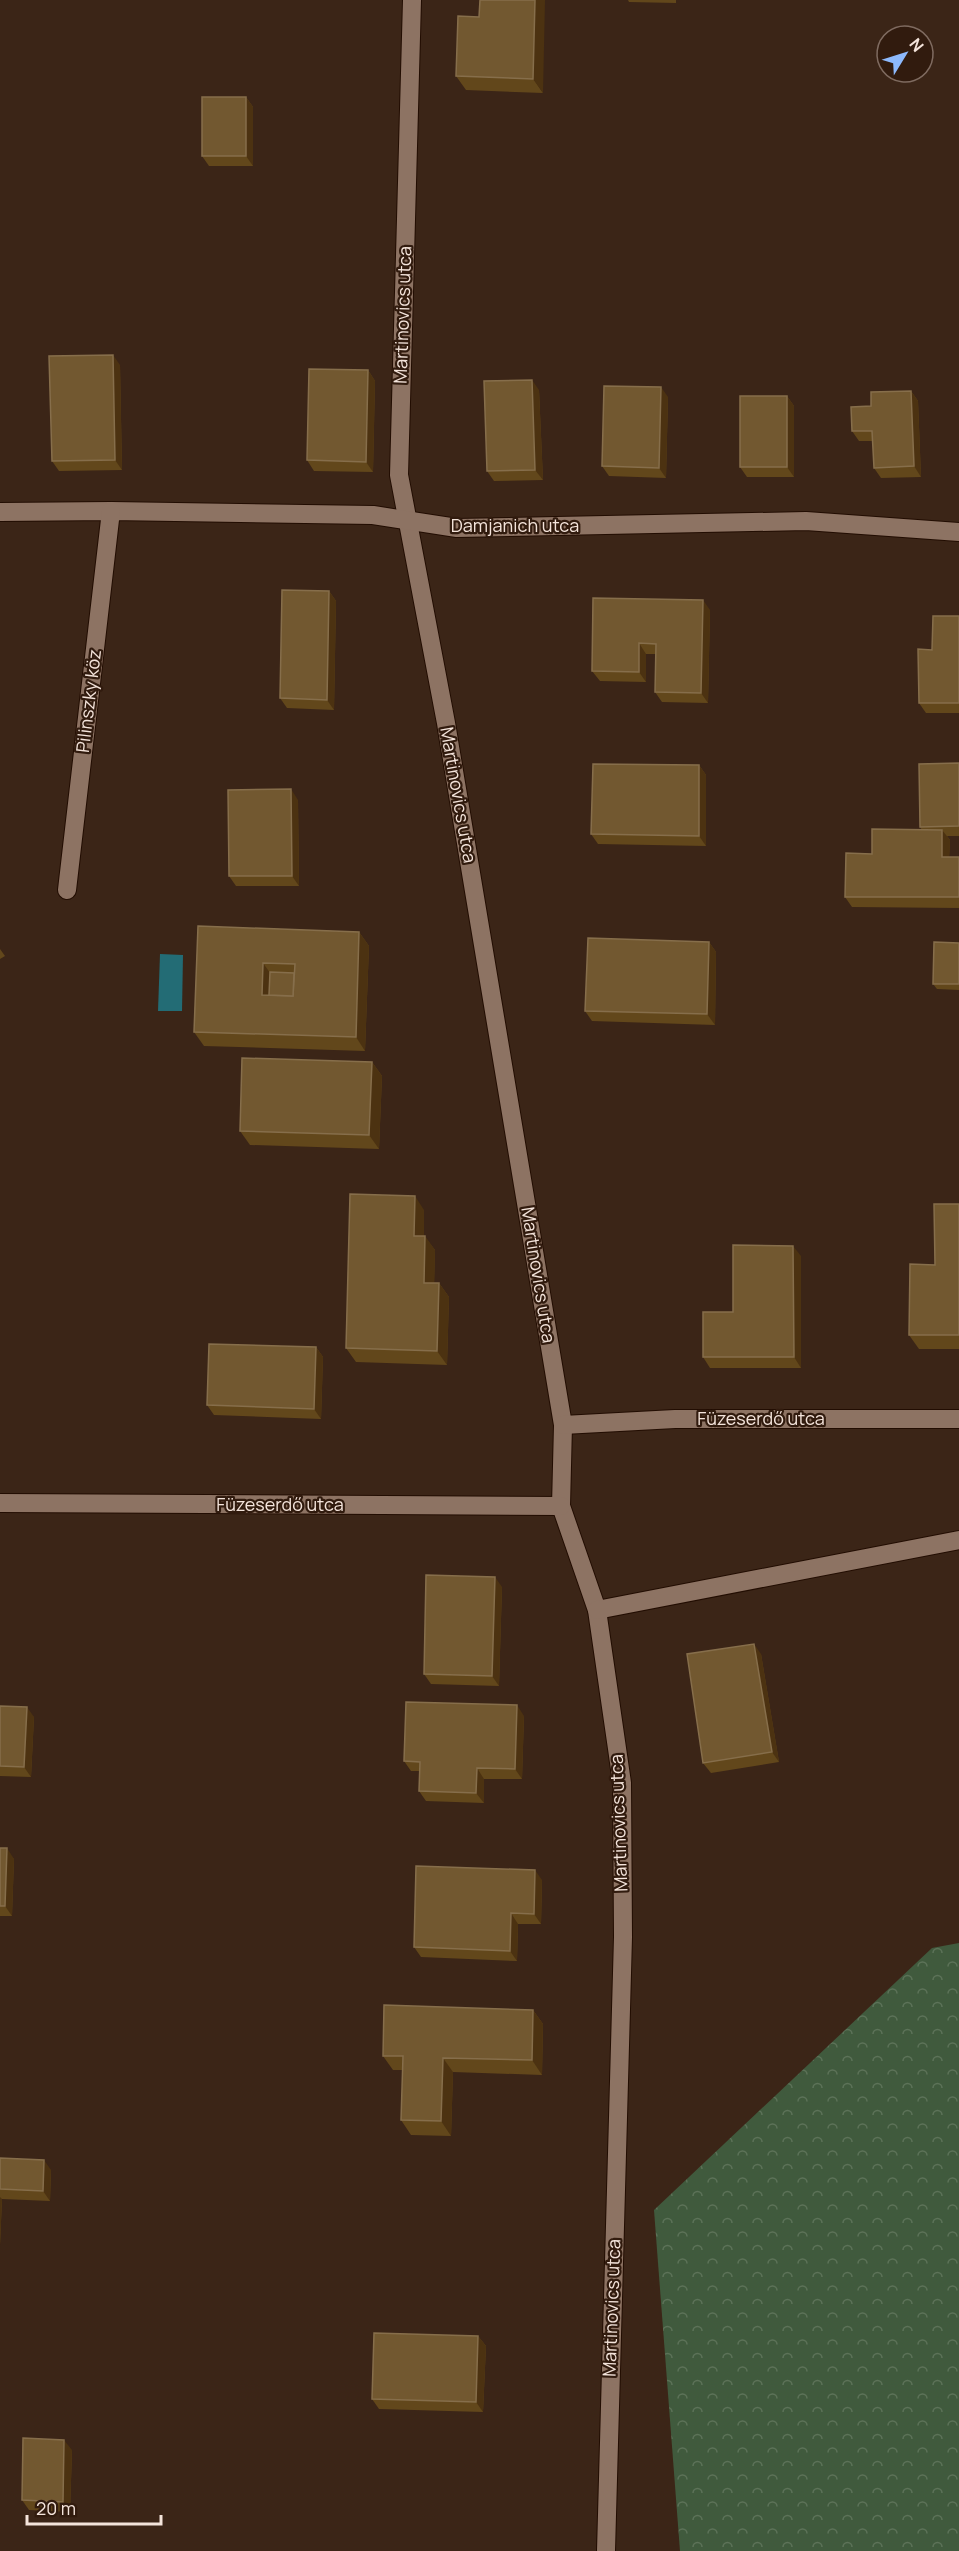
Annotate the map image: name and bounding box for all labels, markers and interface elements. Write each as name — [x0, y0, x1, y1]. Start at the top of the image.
north arrow — [875, 24, 935, 84]
text: N — [905, 33, 929, 56]
street label: Martinovics utca — [388, 246, 416, 384]
street label: Damjanich utca — [451, 513, 579, 537]
street label: Pilinszky köz — [70, 648, 106, 754]
street label: Martinovics utca — [435, 725, 483, 865]
street label: Martinovics utca — [516, 1205, 562, 1345]
street label: Füzeserdő utca — [697, 1406, 825, 1430]
street label: Füzeserdő utca — [216, 1492, 344, 1516]
street label: Martinovics utca — [604, 1754, 632, 1892]
street label: Martinovics utca — [597, 2239, 625, 2377]
scale bar — [27, 2488, 160, 2526]
text: 20 m — [36, 2496, 76, 2520]

